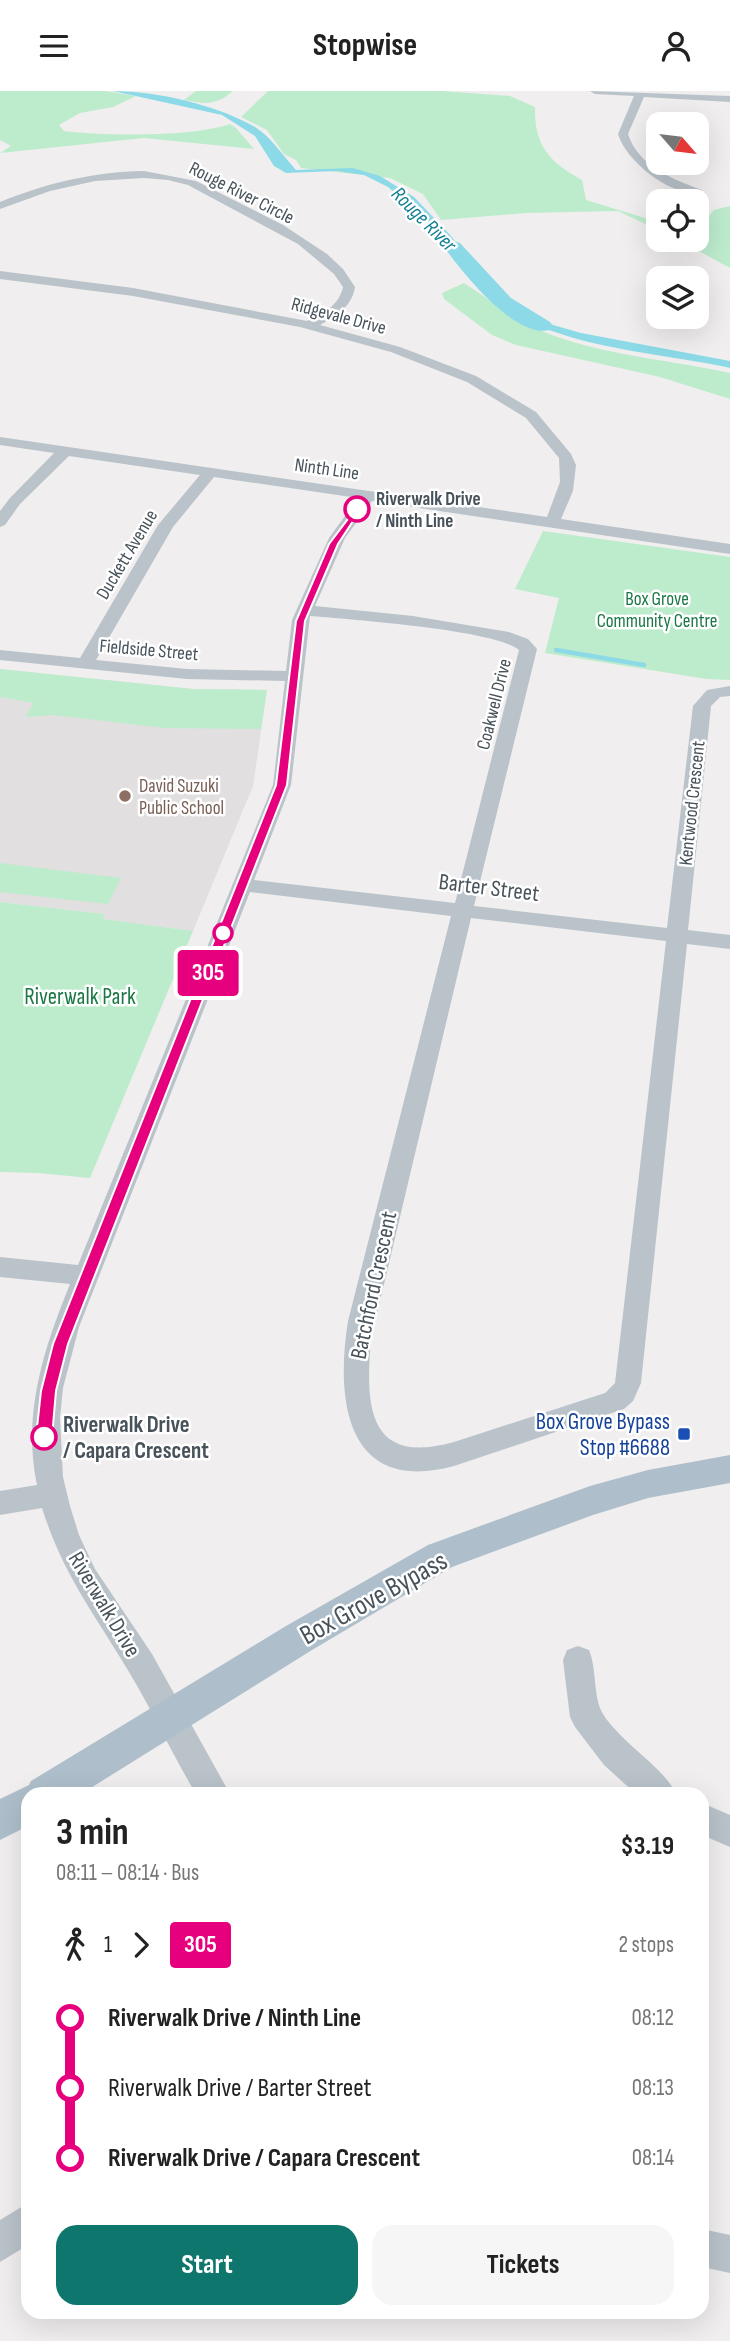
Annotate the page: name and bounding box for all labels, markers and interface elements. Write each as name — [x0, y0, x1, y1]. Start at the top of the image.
text: Stopwise — [313, 26, 417, 65]
icon: menu — [35, 27, 73, 65]
icon: person — [657, 27, 695, 65]
north arrow — [646, 112, 709, 175]
map controls — [646, 112, 709, 329]
street label: Rouge River Circle — [185, 157, 298, 230]
water label: Rouge River — [386, 182, 462, 258]
button: locate — [646, 189, 709, 252]
button: layers — [646, 266, 709, 329]
street label: Ridgevale Drive — [289, 293, 388, 340]
street label: Ninth Line — [293, 454, 360, 485]
place label: Riverwalk Drive / Ninth Line — [376, 488, 481, 533]
marker: Riverwalk Drive / Ninth Line — [344, 496, 370, 522]
street label: Duckett Avenue — [92, 506, 163, 604]
park label: Box Grove Community Centre — [597, 588, 717, 633]
street label: Fieldside Street — [98, 635, 199, 666]
street label: Coakwell Drive — [472, 656, 517, 752]
street label: Kentwood Crescent — [675, 739, 710, 867]
place label: David Suzuki Public School — [139, 775, 224, 820]
marker: David Suzuki Public School — [117, 788, 133, 804]
street label: Barter Street — [437, 868, 541, 908]
unlabelled marker — [213, 923, 233, 943]
line badge: 305 — [168, 950, 248, 996]
text: 305 — [192, 958, 224, 987]
park label: Riverwalk Park — [24, 983, 136, 1011]
street label: Batchford Crescent — [345, 1209, 403, 1362]
place label: Box Grove Bypass Stop #6688 — [536, 1408, 670, 1462]
place label: Riverwalk Drive / Capara Crescent — [63, 1411, 209, 1465]
marker: Riverwalk Drive / Capara Crescent — [31, 1424, 57, 1450]
marker: Box Grove Bypass Stop #6688 — [676, 1426, 692, 1442]
street label: Box Grove Bypass — [294, 1544, 453, 1652]
street label: Riverwalk Drive — [62, 1547, 147, 1662]
text: 3 min — [56, 1810, 129, 1855]
text: $3.19 — [620, 1831, 674, 1862]
text: 08:11 – 08:14 · Bus — [56, 1859, 199, 1887]
icon: walk — [56, 1926, 94, 1964]
icon: forward — [122, 1926, 160, 1964]
text: 305 — [184, 1930, 217, 1959]
text: 1 — [104, 1931, 112, 1959]
text: 2 stops — [618, 1931, 674, 1959]
text: Riverwalk Drive / Ninth Line — [108, 2003, 361, 2034]
text: 08:12 — [632, 2004, 674, 2032]
text: Riverwalk Drive / Barter Street — [108, 2073, 371, 2104]
text: 08:13 — [632, 2074, 674, 2102]
text: Riverwalk Drive / Capara Crescent — [108, 2143, 420, 2174]
text: 08:14 — [632, 2144, 674, 2172]
button: Start — [56, 2225, 358, 2305]
button: Tickets — [372, 2225, 674, 2305]

